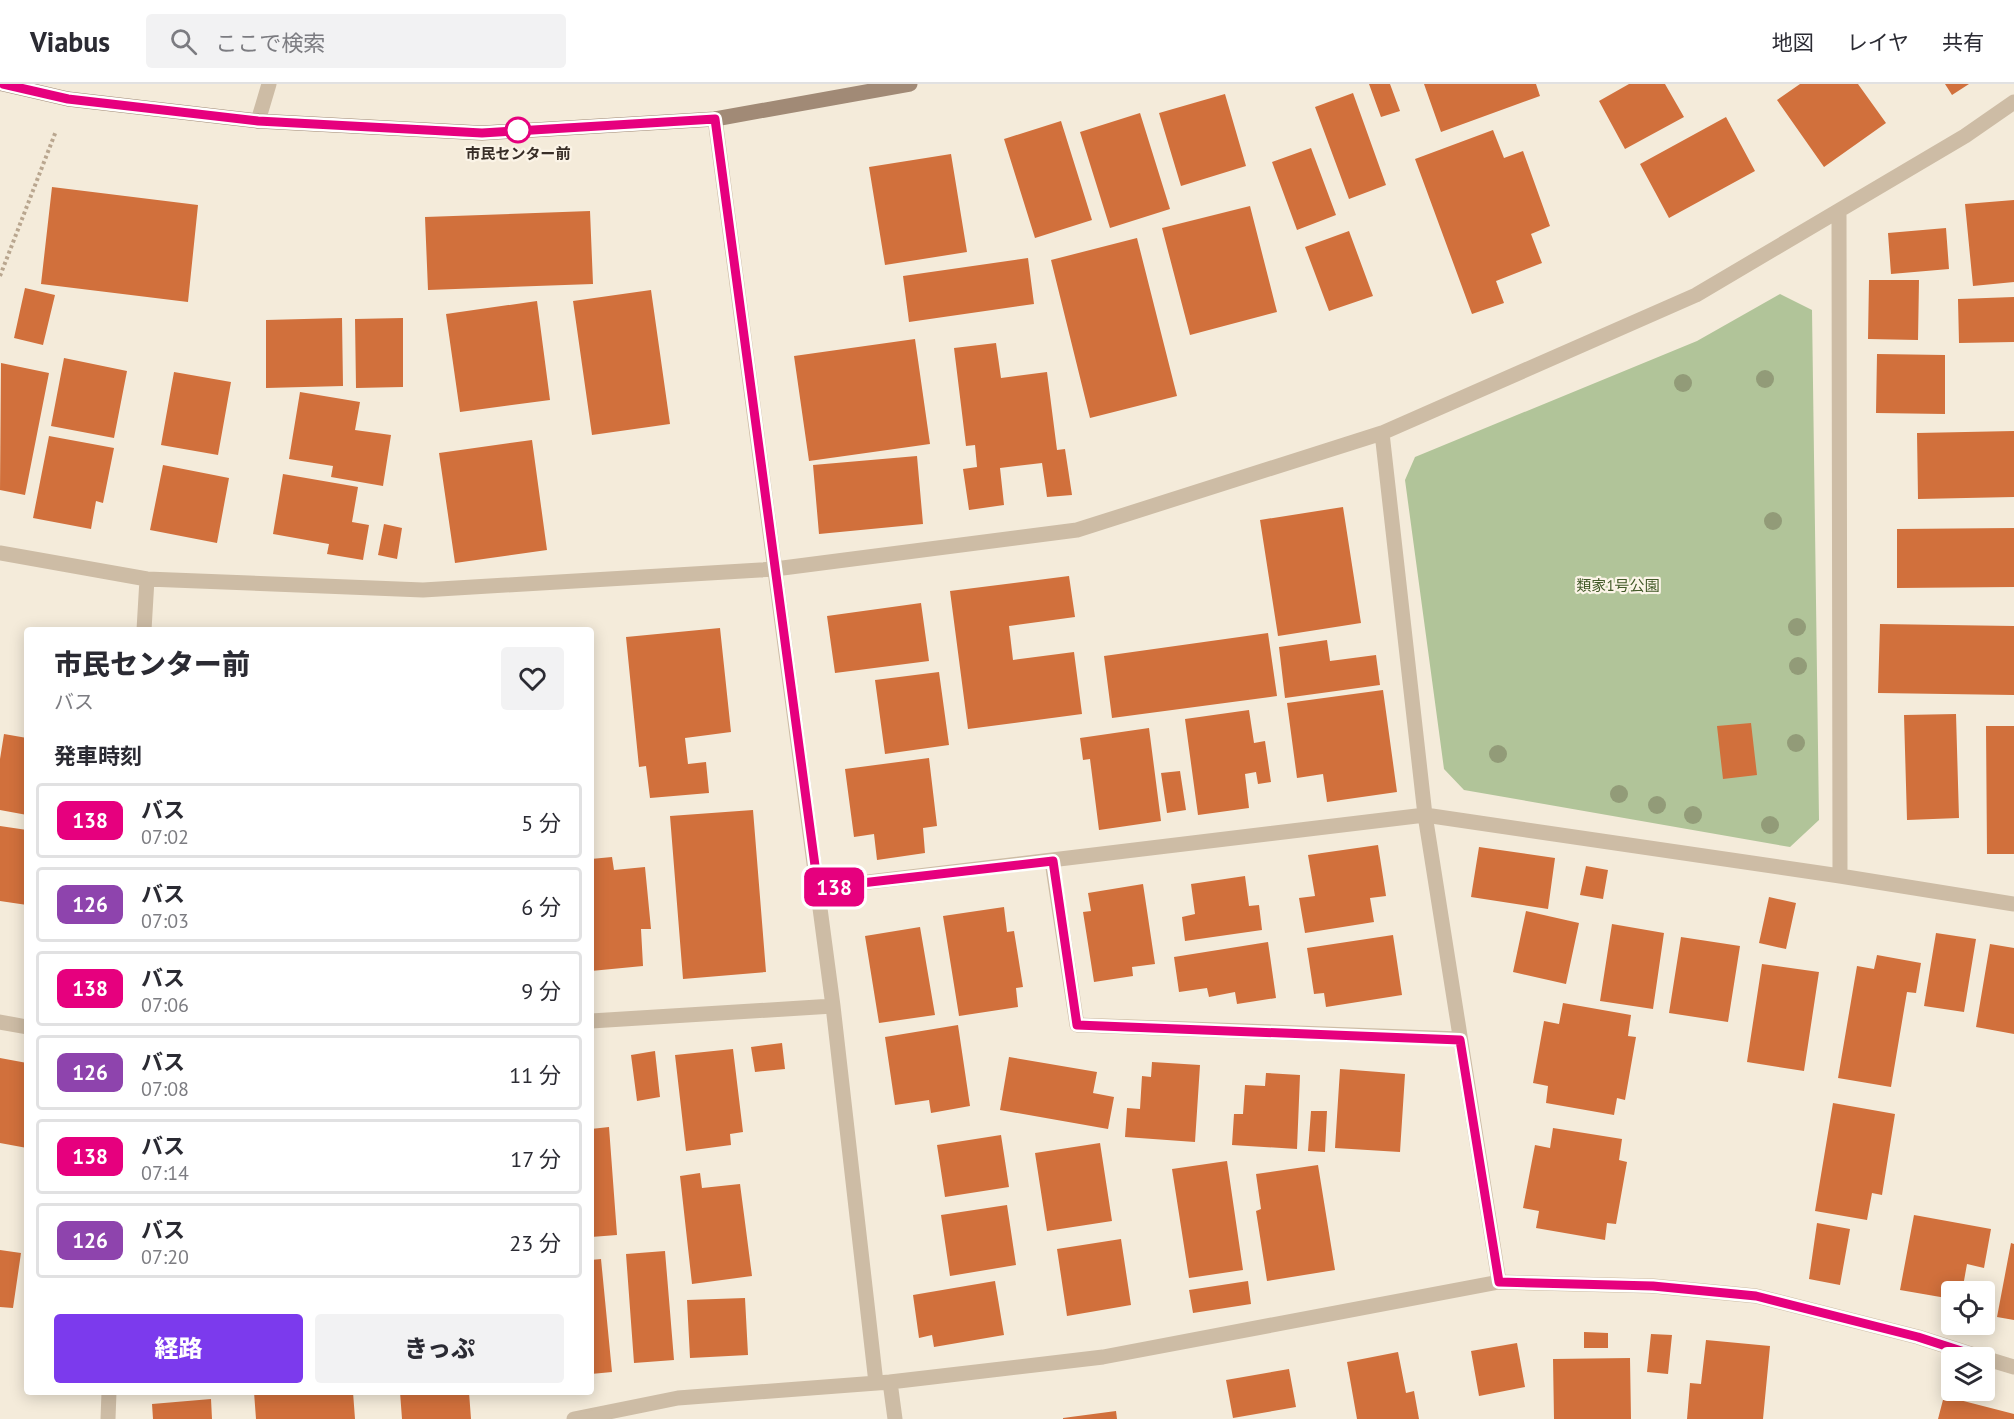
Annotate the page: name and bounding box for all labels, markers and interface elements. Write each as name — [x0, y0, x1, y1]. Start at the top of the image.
search box — [146, 14, 566, 68]
text: Viabus — [30, 23, 110, 60]
icon: search — [167, 25, 200, 58]
text: ここで検索 — [215, 29, 325, 57]
text: 地図 — [1772, 29, 1814, 56]
text: レイヤ — [1847, 29, 1909, 56]
text: 共有 — [1942, 29, 1984, 56]
marker: 市民センター前 — [505, 117, 531, 143]
place label: 市民センター前 — [465, 144, 571, 163]
park label: 類家1号公園 — [1576, 576, 1660, 595]
text: 市民センター前 — [54, 645, 250, 682]
button: heart — [501, 647, 564, 710]
text: バス — [54, 689, 94, 715]
text: 発車時刻 — [54, 742, 142, 770]
text: バス — [141, 796, 185, 824]
text: 138 — [72, 807, 108, 834]
text: 5 分 — [521, 809, 561, 837]
text: 07:02 — [141, 824, 189, 850]
line badge: 138 — [800, 868, 868, 906]
text: 138 — [816, 874, 852, 901]
text: バス — [141, 880, 185, 908]
text: 126 — [72, 891, 108, 918]
text: 6 分 — [521, 893, 561, 921]
text: 07:03 — [141, 908, 189, 934]
text: バス — [141, 964, 185, 992]
text: 138 — [72, 975, 108, 1002]
text: 9 分 — [521, 977, 561, 1005]
text: 07:06 — [141, 992, 189, 1018]
text: バス — [141, 1048, 185, 1076]
text: 126 — [72, 1059, 108, 1086]
text: 11 分 — [509, 1061, 561, 1089]
text: 07:08 — [141, 1076, 189, 1102]
text: バス — [141, 1132, 185, 1160]
text: 138 — [72, 1143, 108, 1170]
text: 17 分 — [510, 1145, 561, 1173]
text: 07:14 — [141, 1160, 189, 1186]
text: バス — [141, 1216, 185, 1244]
text: 126 — [72, 1227, 108, 1254]
text: 23 分 — [509, 1229, 561, 1257]
text: 07:20 — [141, 1244, 189, 1270]
map controls — [1941, 1281, 1995, 1401]
button: locate — [1941, 1281, 1995, 1335]
button: 経路 — [54, 1314, 303, 1383]
button: きっぷ — [315, 1314, 564, 1383]
button: layers — [1941, 1347, 1995, 1401]

